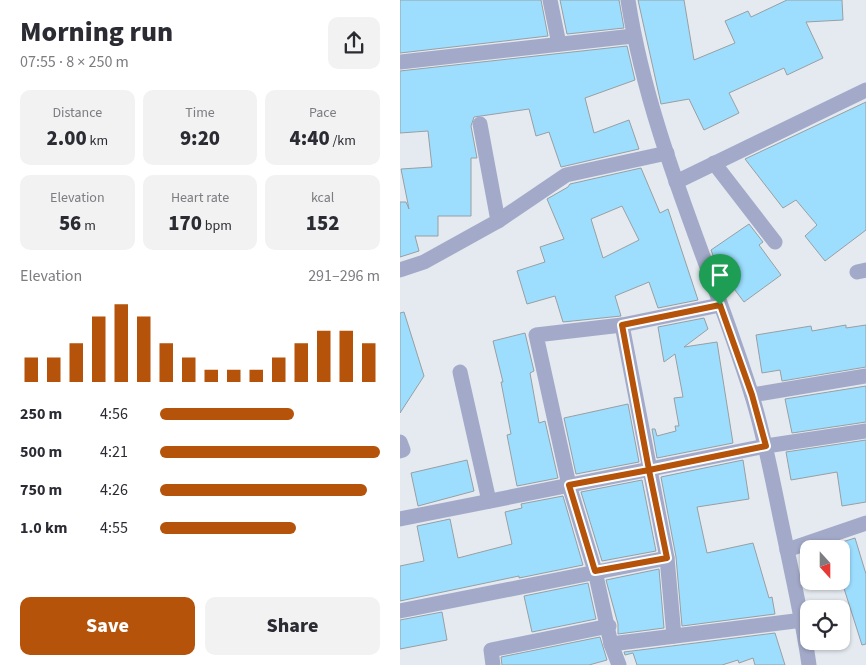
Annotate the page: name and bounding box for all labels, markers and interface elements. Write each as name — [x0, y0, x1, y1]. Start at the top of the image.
text: Morning run — [20, 12, 173, 52]
button: share — [328, 17, 380, 69]
text: 07:55 · 8 × 250 m — [20, 51, 129, 73]
text: Distance — [52, 103, 102, 123]
text: Time — [185, 103, 215, 123]
text: Pace — [309, 103, 336, 123]
text: 2.00 — [47, 123, 87, 153]
text: 9:20 — [180, 123, 220, 153]
text: 4:40 — [289, 123, 330, 153]
text: km — [87, 131, 108, 151]
text: /km — [330, 131, 356, 151]
text: Elevation — [50, 188, 105, 208]
text: Heart rate — [171, 188, 229, 208]
text: kcal — [311, 188, 334, 208]
text: 56 — [59, 208, 81, 238]
text: 170 — [168, 208, 202, 238]
text: 152 — [306, 208, 339, 238]
text: m — [81, 216, 96, 236]
text: bpm — [202, 216, 232, 236]
pin — [699, 254, 741, 305]
icon: arrive — [706, 261, 734, 289]
text: Elevation — [20, 265, 82, 287]
text: 291–296 m — [308, 265, 380, 287]
text: 250 m — [20, 403, 62, 425]
text: 4:56 — [100, 403, 128, 425]
text: 500 m — [20, 441, 62, 463]
text: 4:21 — [100, 441, 128, 463]
text: 750 m — [20, 479, 62, 501]
text: 4:26 — [100, 479, 128, 501]
text: 1.0 km — [20, 517, 67, 539]
text: 4:55 — [100, 517, 128, 539]
north arrow — [800, 540, 850, 590]
map controls — [800, 540, 850, 650]
button: Save — [20, 597, 195, 655]
button: Share — [205, 597, 380, 655]
button: locate — [800, 600, 850, 650]

